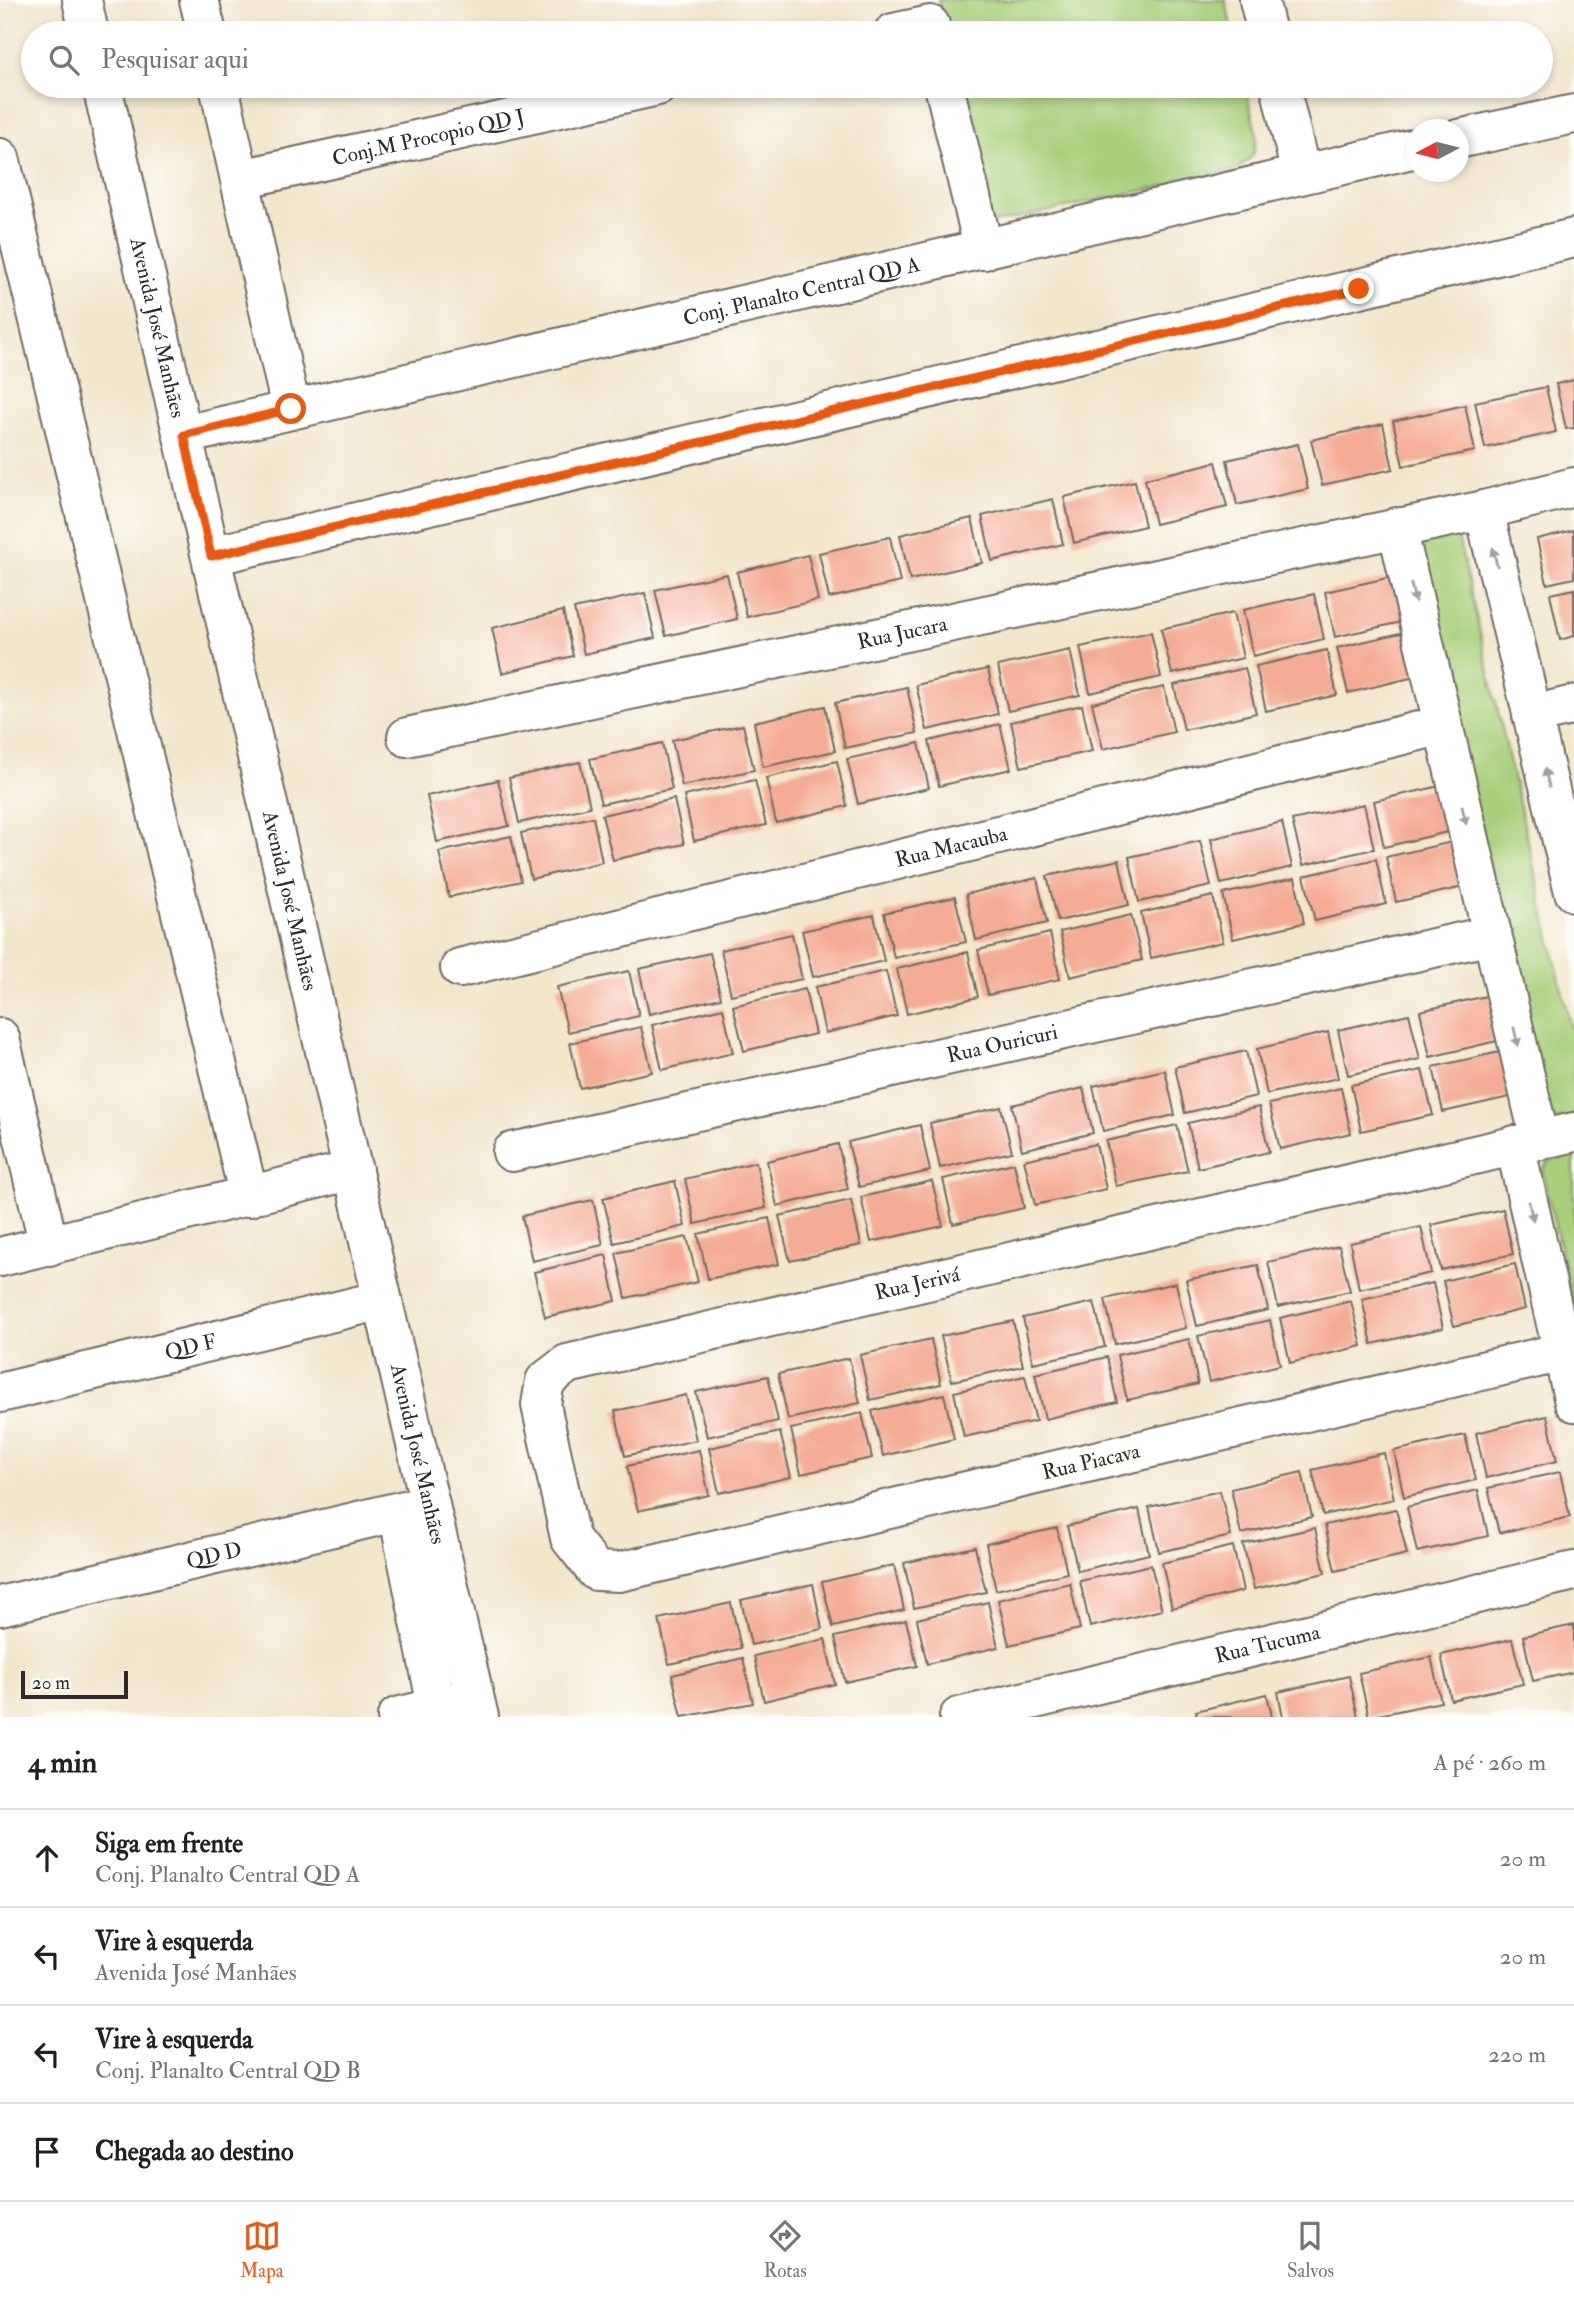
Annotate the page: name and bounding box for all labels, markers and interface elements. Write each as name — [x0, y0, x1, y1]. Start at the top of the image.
search box — [21, 21, 1553, 98]
icon: search — [45, 41, 83, 79]
text: Pesquisar aqui — [101, 44, 249, 76]
street label: Conj.M Procopio QD J — [329, 103, 527, 172]
north arrow — [1406, 119, 1469, 182]
street label: Avenida José Manhães — [124, 234, 192, 420]
street label: Conj. Planalto Central QD A — [680, 251, 923, 332]
route end — [1343, 273, 1374, 304]
route start — [275, 393, 306, 424]
one-way arrow — [1489, 546, 1500, 568]
one-way arrow — [1407, 582, 1418, 604]
street label: Rua Jucara — [855, 610, 950, 655]
one-way arrow — [1541, 767, 1552, 789]
one-way arrow — [1459, 804, 1470, 826]
street label: Avenida José Manhães — [256, 807, 324, 993]
street label: Rua Macauba — [892, 820, 1010, 873]
street label: Rua Ouricuri — [944, 1018, 1061, 1069]
one-way arrow — [1511, 1026, 1522, 1048]
one-way arrow — [1525, 1201, 1536, 1223]
street label: Rua Jerivá — [872, 1260, 963, 1306]
street label: QD F — [162, 1327, 219, 1366]
street label: Avenida José Manhães — [384, 1360, 452, 1547]
street label: Rua Piacava — [1039, 1438, 1143, 1486]
street label: QD D — [184, 1536, 245, 1575]
street label: Rua Tucuma — [1212, 1618, 1323, 1669]
scale bar — [21, 1668, 128, 1700]
text: 20 m — [32, 1671, 70, 1695]
text: 4 min — [28, 1744, 97, 1781]
text: A pé · 260 m — [1433, 1748, 1546, 1777]
text: Siga em frente — [95, 1828, 243, 1860]
icon: ahead — [28, 1839, 66, 1877]
text: 20 m — [1500, 1844, 1546, 1873]
text: Conj. Planalto Central QD A — [95, 1860, 360, 1889]
text: Vire à esquerda — [95, 1926, 253, 1958]
icon: left — [28, 1937, 66, 1975]
text: 20 m — [1500, 1942, 1546, 1971]
text: Avenida José Manhães — [95, 1958, 297, 1987]
text: Vire à esquerda — [95, 2024, 253, 2056]
icon: left — [28, 2035, 66, 2073]
text: 220 m — [1488, 2040, 1546, 2069]
text: Conj. Planalto Central QD B — [95, 2056, 361, 2085]
icon: arrive — [28, 2133, 66, 2171]
text: Chegada ao destino — [95, 2136, 293, 2168]
tab: Mapa — [240, 2217, 284, 2283]
tab: Rotas — [764, 2217, 807, 2283]
tab: Salvos — [1287, 2217, 1334, 2283]

